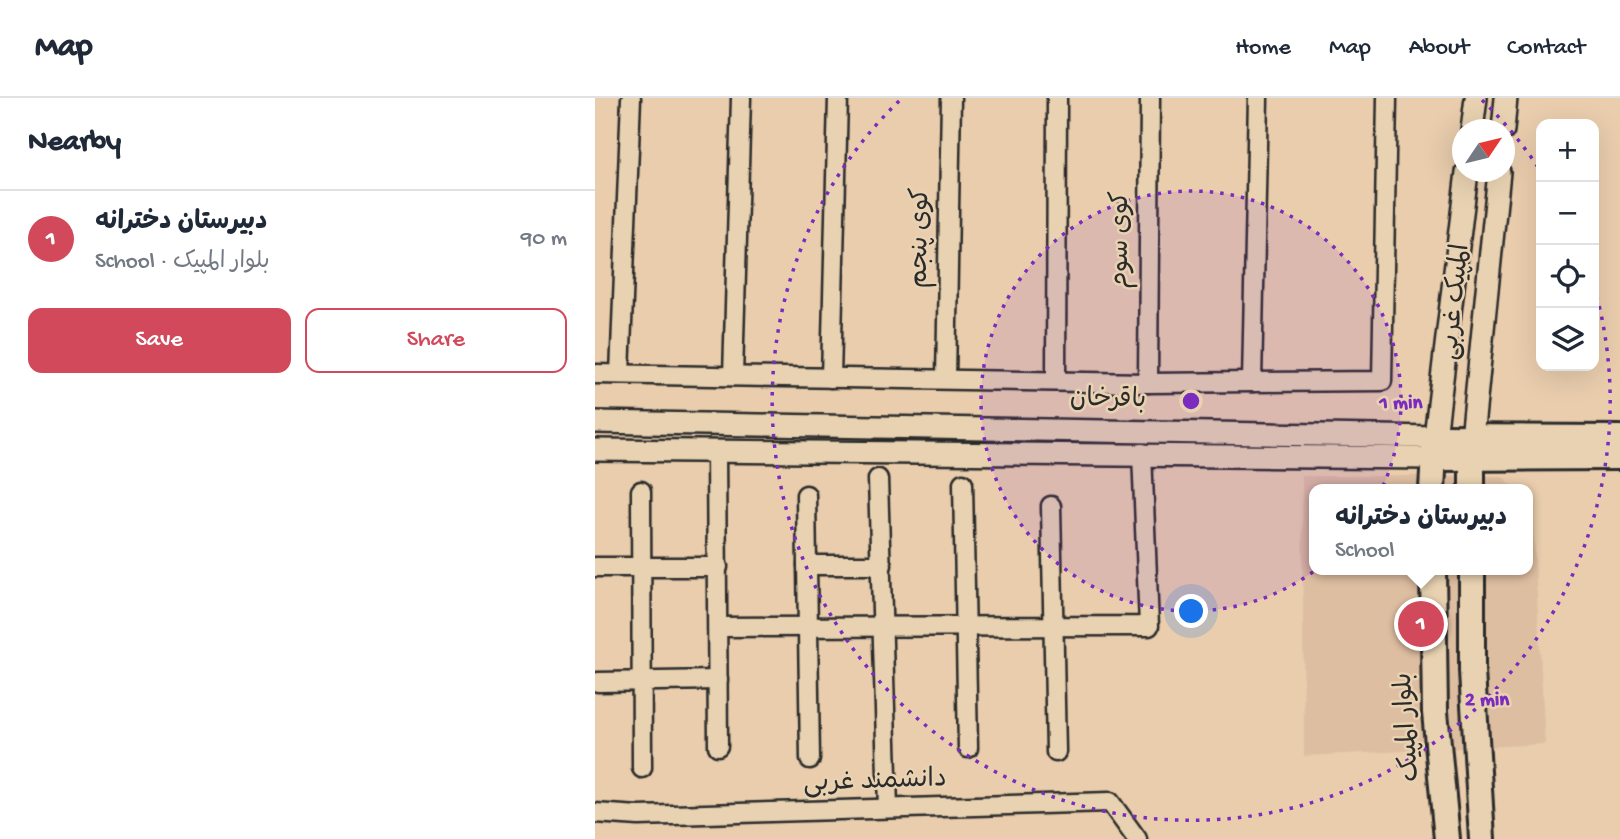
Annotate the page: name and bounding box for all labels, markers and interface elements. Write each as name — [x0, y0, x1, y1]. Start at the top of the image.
text: Map — [35, 29, 92, 67]
text: Home — [1235, 34, 1291, 63]
text: Map — [1329, 34, 1371, 63]
text: About — [1409, 34, 1469, 63]
text: Contact — [1507, 34, 1585, 63]
north arrow — [1452, 119, 1515, 182]
map controls — [1536, 119, 1599, 371]
button: + — [1536, 119, 1599, 182]
text: Nearby — [28, 126, 121, 161]
button: − — [1536, 182, 1599, 245]
street label: کوی پنجم — [906, 187, 938, 289]
street label: کوی سوم — [1107, 191, 1138, 289]
text: دبیرستان دخترانه — [95, 208, 267, 239]
text: 1 — [46, 226, 56, 253]
text: 90 m — [521, 226, 567, 253]
street label: المپیک غربی — [1435, 242, 1479, 362]
button: locate — [1536, 245, 1599, 308]
text: School · بلوار المپیک — [95, 249, 270, 276]
button: Save — [28, 308, 291, 373]
button: Share — [305, 308, 567, 373]
button: layers — [1536, 308, 1599, 371]
street label: باقرخان — [1070, 385, 1146, 417]
centre of rings — [1179, 389, 1203, 413]
text: 1 min — [1379, 392, 1423, 417]
popup — [1309, 484, 1533, 575]
text: دبیرستان دخترانه — [1335, 504, 1507, 535]
text: School — [1335, 538, 1395, 565]
your location — [1174, 594, 1208, 628]
pin: 1 — [1398, 598, 1444, 650]
street label: بلوار المپیک — [1390, 671, 1428, 783]
text: 2 min — [1465, 689, 1510, 714]
street label: دانشمند غربی — [803, 765, 947, 801]

